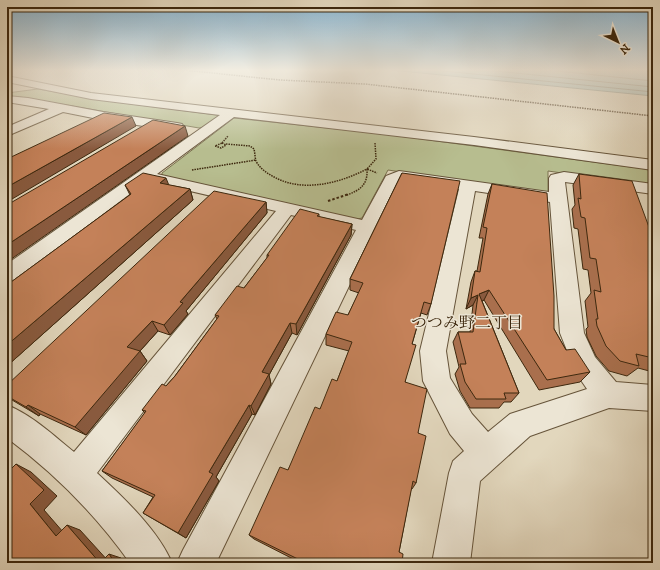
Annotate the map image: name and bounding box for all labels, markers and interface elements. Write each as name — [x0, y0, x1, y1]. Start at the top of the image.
north arrow — [598, 22, 638, 62]
text: N — [616, 40, 632, 57]
district label: つつみ野二丁目 — [411, 313, 523, 333]

